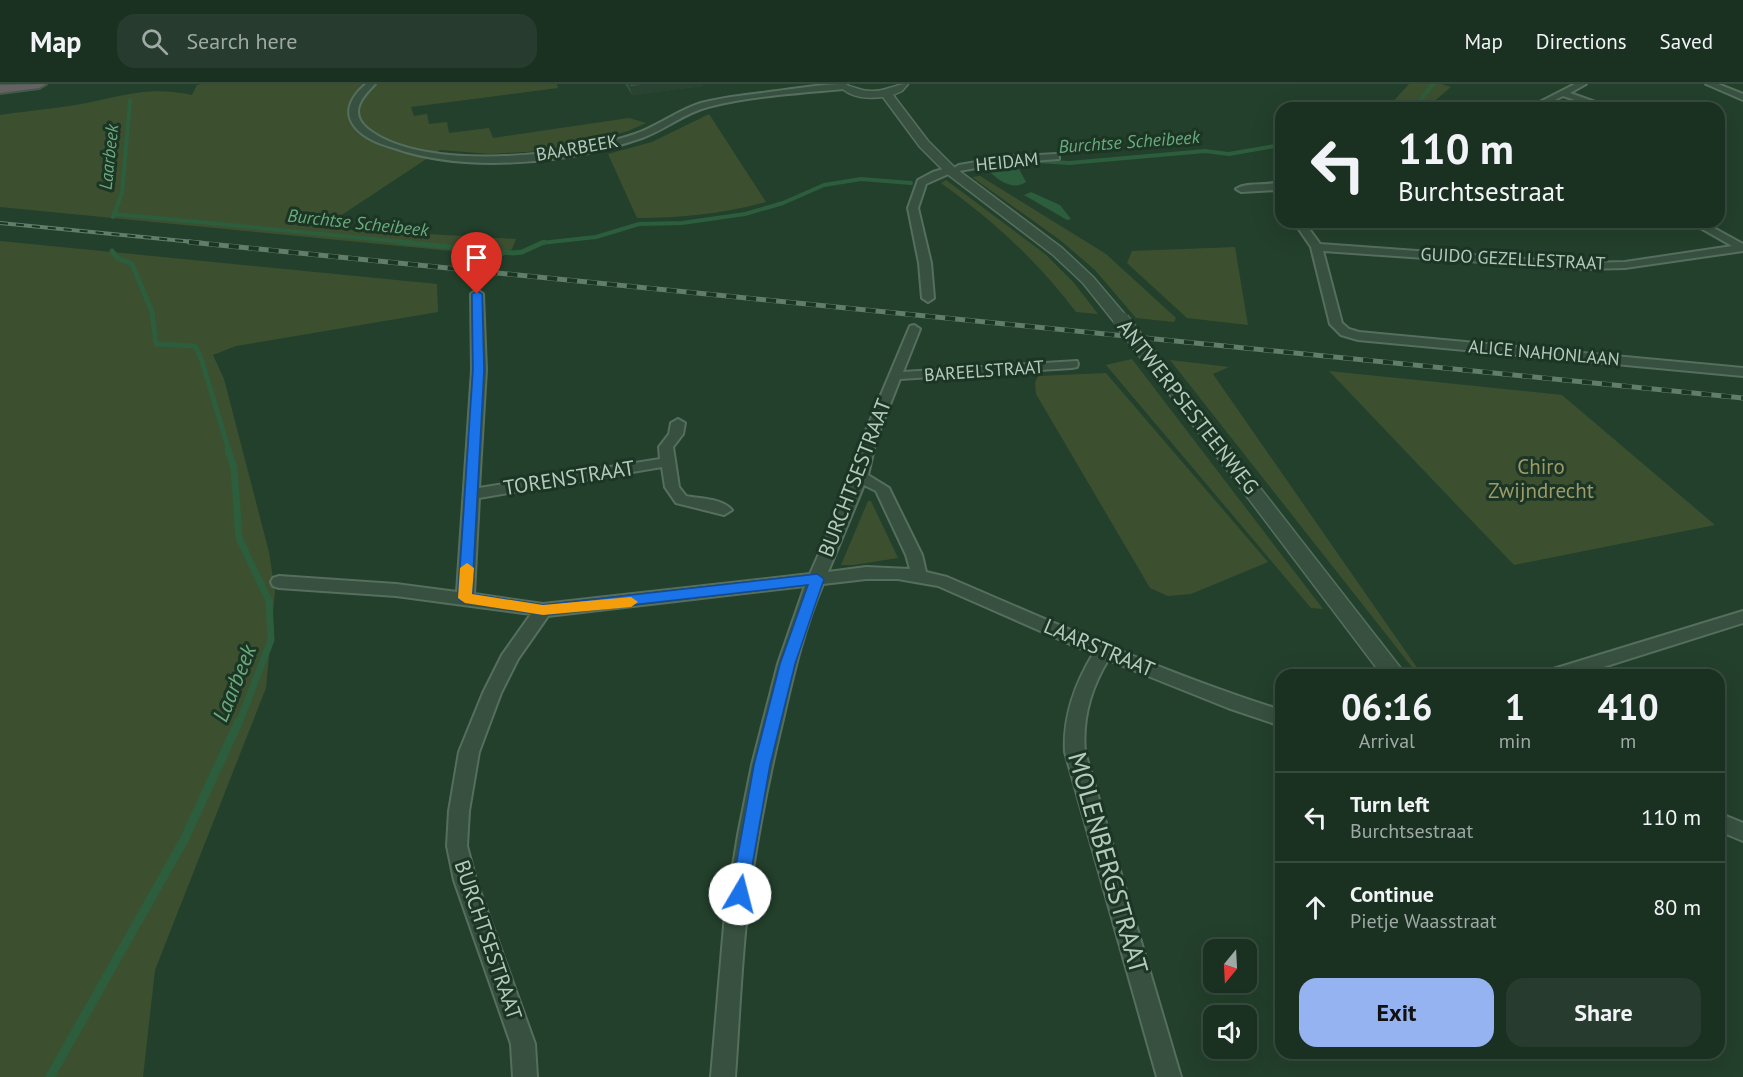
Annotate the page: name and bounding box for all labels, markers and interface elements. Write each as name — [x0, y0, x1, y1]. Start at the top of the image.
search box — [117, 14, 537, 68]
text: Map — [30, 23, 81, 60]
icon: search — [138, 25, 171, 58]
text: Search here — [186, 27, 297, 55]
text: Map — [1464, 28, 1503, 55]
text: Directions — [1536, 28, 1627, 55]
text: Saved — [1660, 28, 1713, 55]
text: 110 m — [1398, 121, 1514, 176]
water label: Laarbeek — [94, 122, 123, 191]
water label: Burchtse Scheibeek — [1058, 125, 1201, 158]
icon: left — [1299, 126, 1377, 204]
street label: BAARBEEK — [534, 129, 620, 166]
street label: HEIDAM — [974, 147, 1040, 176]
text: Burchtsestraat — [1398, 174, 1564, 208]
water label: Burchtse Scheibeek — [287, 204, 430, 241]
pin — [451, 232, 502, 294]
icon: arrive — [460, 241, 493, 274]
street label: GUIDO GEZELLESTRAAT — [1420, 242, 1606, 275]
street label: ANTWERPSESTEENWEG — [1112, 314, 1265, 499]
street label: ALICE NAHONLAAN — [1468, 334, 1621, 371]
street label: BAREELSTRAAT — [923, 355, 1045, 386]
street label: BURCHTSESTRAAT — [812, 395, 897, 561]
park label: Chiro Zwijndrecht — [1488, 453, 1594, 504]
street label: TORENSTRAAT — [501, 454, 637, 501]
street label: LAARSTRAAT — [1040, 612, 1159, 683]
water label: Laarbeek — [206, 639, 262, 726]
text: 06:16 — [1341, 683, 1433, 730]
text: 1 — [1505, 683, 1525, 730]
text: 410 — [1598, 683, 1659, 730]
text: Arrival — [1359, 728, 1415, 754]
text: min — [1499, 728, 1531, 754]
text: m — [1620, 728, 1636, 754]
street label: MOLENBERGSTRAAT — [1061, 748, 1156, 977]
text: Turn left — [1350, 790, 1430, 818]
icon: left — [1299, 801, 1332, 834]
text: 110 m — [1641, 803, 1701, 831]
text: Burchtsestraat — [1350, 818, 1473, 844]
street label: BURCHTSESTRAAT — [448, 856, 529, 1024]
position arrow — [708, 862, 772, 926]
text: Continue — [1350, 880, 1434, 908]
icon: ahead — [1299, 891, 1332, 924]
text: 80 m — [1653, 893, 1701, 921]
text: Pietje Waasstraat — [1350, 908, 1497, 934]
north arrow — [1203, 939, 1257, 993]
map controls — [1203, 939, 1257, 1059]
button: Exit — [1299, 978, 1494, 1047]
button: Share — [1506, 978, 1701, 1047]
button: sound — [1203, 1005, 1257, 1059]

